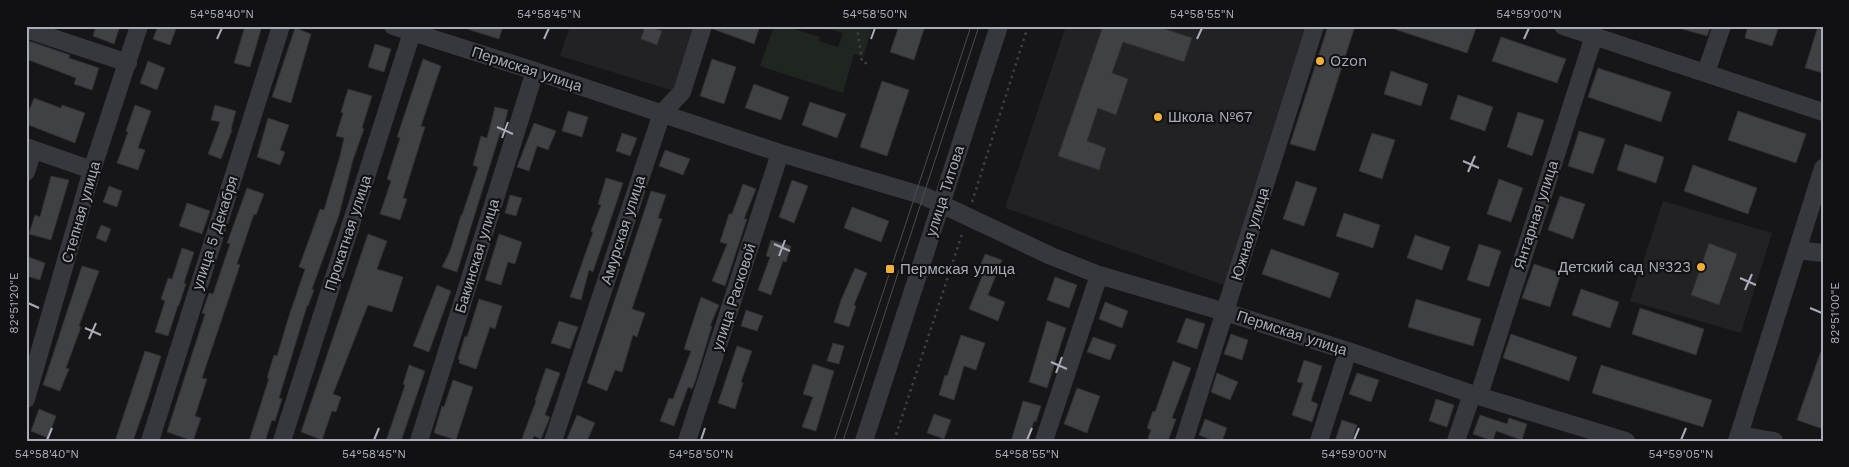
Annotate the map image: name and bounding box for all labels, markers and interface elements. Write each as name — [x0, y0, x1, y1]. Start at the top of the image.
text: 54°58'40"N — [190, 7, 254, 21]
text: 54°58'45"N — [517, 7, 581, 21]
text: 54°58'50"N — [842, 7, 908, 21]
text: 54°58'55"N — [1170, 7, 1234, 21]
text: 54°59'00"N — [1496, 7, 1562, 21]
street label: Пермская улица — [470, 43, 585, 96]
place label: Ozon — [1330, 52, 1367, 70]
marker: Ozon — [1314, 55, 1326, 67]
place label: Школа №67 — [1168, 108, 1253, 126]
marker: Школа №67 — [1152, 111, 1164, 123]
street label: улица Титова — [922, 143, 968, 239]
street label: Степная улица — [58, 158, 104, 265]
street label: Янтарная улица — [1510, 158, 1562, 272]
street label: Прокатная улица — [321, 172, 375, 293]
street label: Амурская улица — [597, 173, 649, 287]
street label: улица 5 Декабря — [188, 174, 242, 292]
street label: Южная улица — [1227, 185, 1273, 283]
street label: Бакинская улица — [451, 196, 503, 315]
street label: улица Расковой — [708, 241, 760, 353]
place label: Детский сад №323 — [1558, 258, 1691, 276]
place label: Пермская улица — [900, 260, 1016, 278]
marker: Детский сад №323 — [1695, 261, 1707, 273]
marker: Пермская улица — [884, 263, 896, 275]
text: 82°51'20"E — [7, 272, 21, 334]
text: 82°51'00"E — [1828, 282, 1842, 344]
street label: Пермская улица — [1235, 307, 1350, 360]
text: 54°58'40"N — [15, 447, 79, 461]
text: 54°58'45"N — [342, 447, 406, 461]
text: 54°58'50"N — [668, 447, 734, 461]
text: 54°58'55"N — [995, 447, 1059, 461]
text: 54°59'00"N — [1321, 447, 1387, 461]
text: 54°59'05"N — [1648, 447, 1714, 461]

